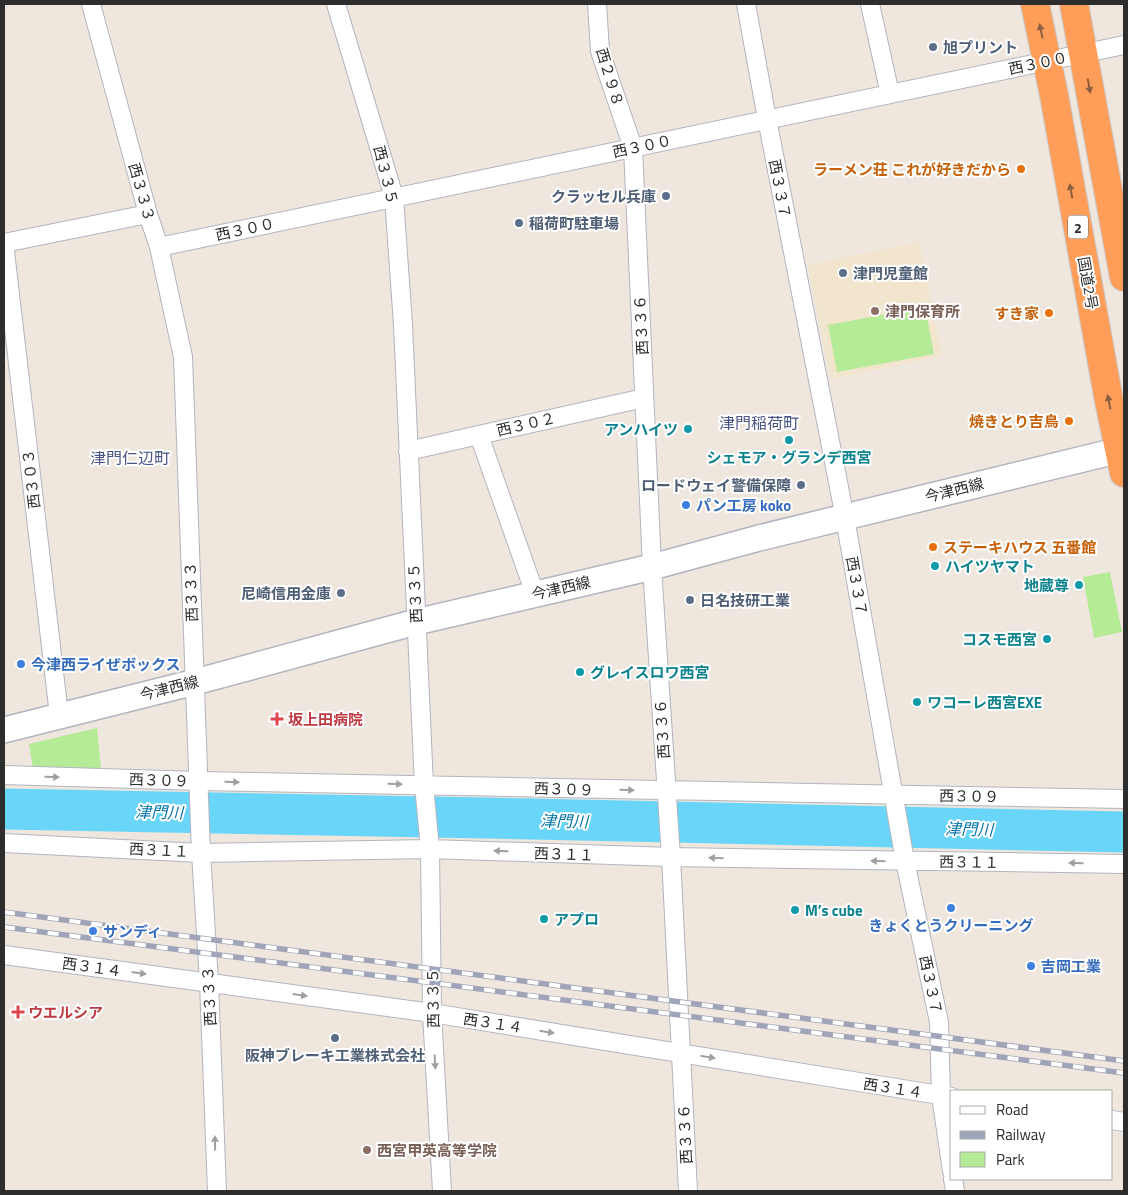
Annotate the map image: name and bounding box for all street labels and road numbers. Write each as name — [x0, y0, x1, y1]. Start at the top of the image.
street label: 西２９８ — [590, 45, 630, 109]
street label: 西３００ — [1006, 46, 1070, 80]
street label: 西３００ — [610, 129, 674, 163]
street label: 西３３５ — [368, 143, 404, 207]
street label: 西３３７ — [763, 157, 797, 221]
street label: 西３３３ — [123, 160, 161, 224]
street label: 西３００ — [213, 212, 277, 246]
road number: 2 — [1068, 216, 1088, 238]
street label: 国道2号 — [1072, 255, 1104, 311]
street label: 西３３６ — [628, 294, 654, 356]
street label: 西３０２ — [494, 406, 558, 442]
street label: 西３０３ — [16, 448, 46, 510]
street label: 今津西線 — [922, 472, 986, 508]
street label: 西３３７ — [840, 554, 874, 618]
street label: 西３３３ — [178, 562, 204, 622]
street label: 西３３５ — [402, 562, 428, 624]
street label: 今津西線 — [529, 570, 593, 606]
street label: 今津西線 — [137, 670, 201, 706]
street label: 西３３６ — [648, 698, 676, 760]
street label: 西３０９ — [129, 767, 189, 793]
street label: 西３０９ — [534, 776, 594, 802]
street label: 西３０９ — [939, 784, 999, 808]
street label: 西３１１ — [128, 837, 190, 863]
street label: 西３１１ — [534, 841, 594, 867]
street label: 西３１１ — [939, 850, 999, 874]
street label: 西３１４ — [61, 951, 123, 983]
street label: 西３３７ — [914, 953, 948, 1017]
street label: 西３３３ — [196, 965, 222, 1027]
street label: 西３３５ — [421, 968, 445, 1028]
street label: 西３１４ — [462, 1007, 524, 1039]
street label: 西３１４ — [862, 1072, 924, 1104]
street label: 西３３６ — [672, 1103, 698, 1165]

